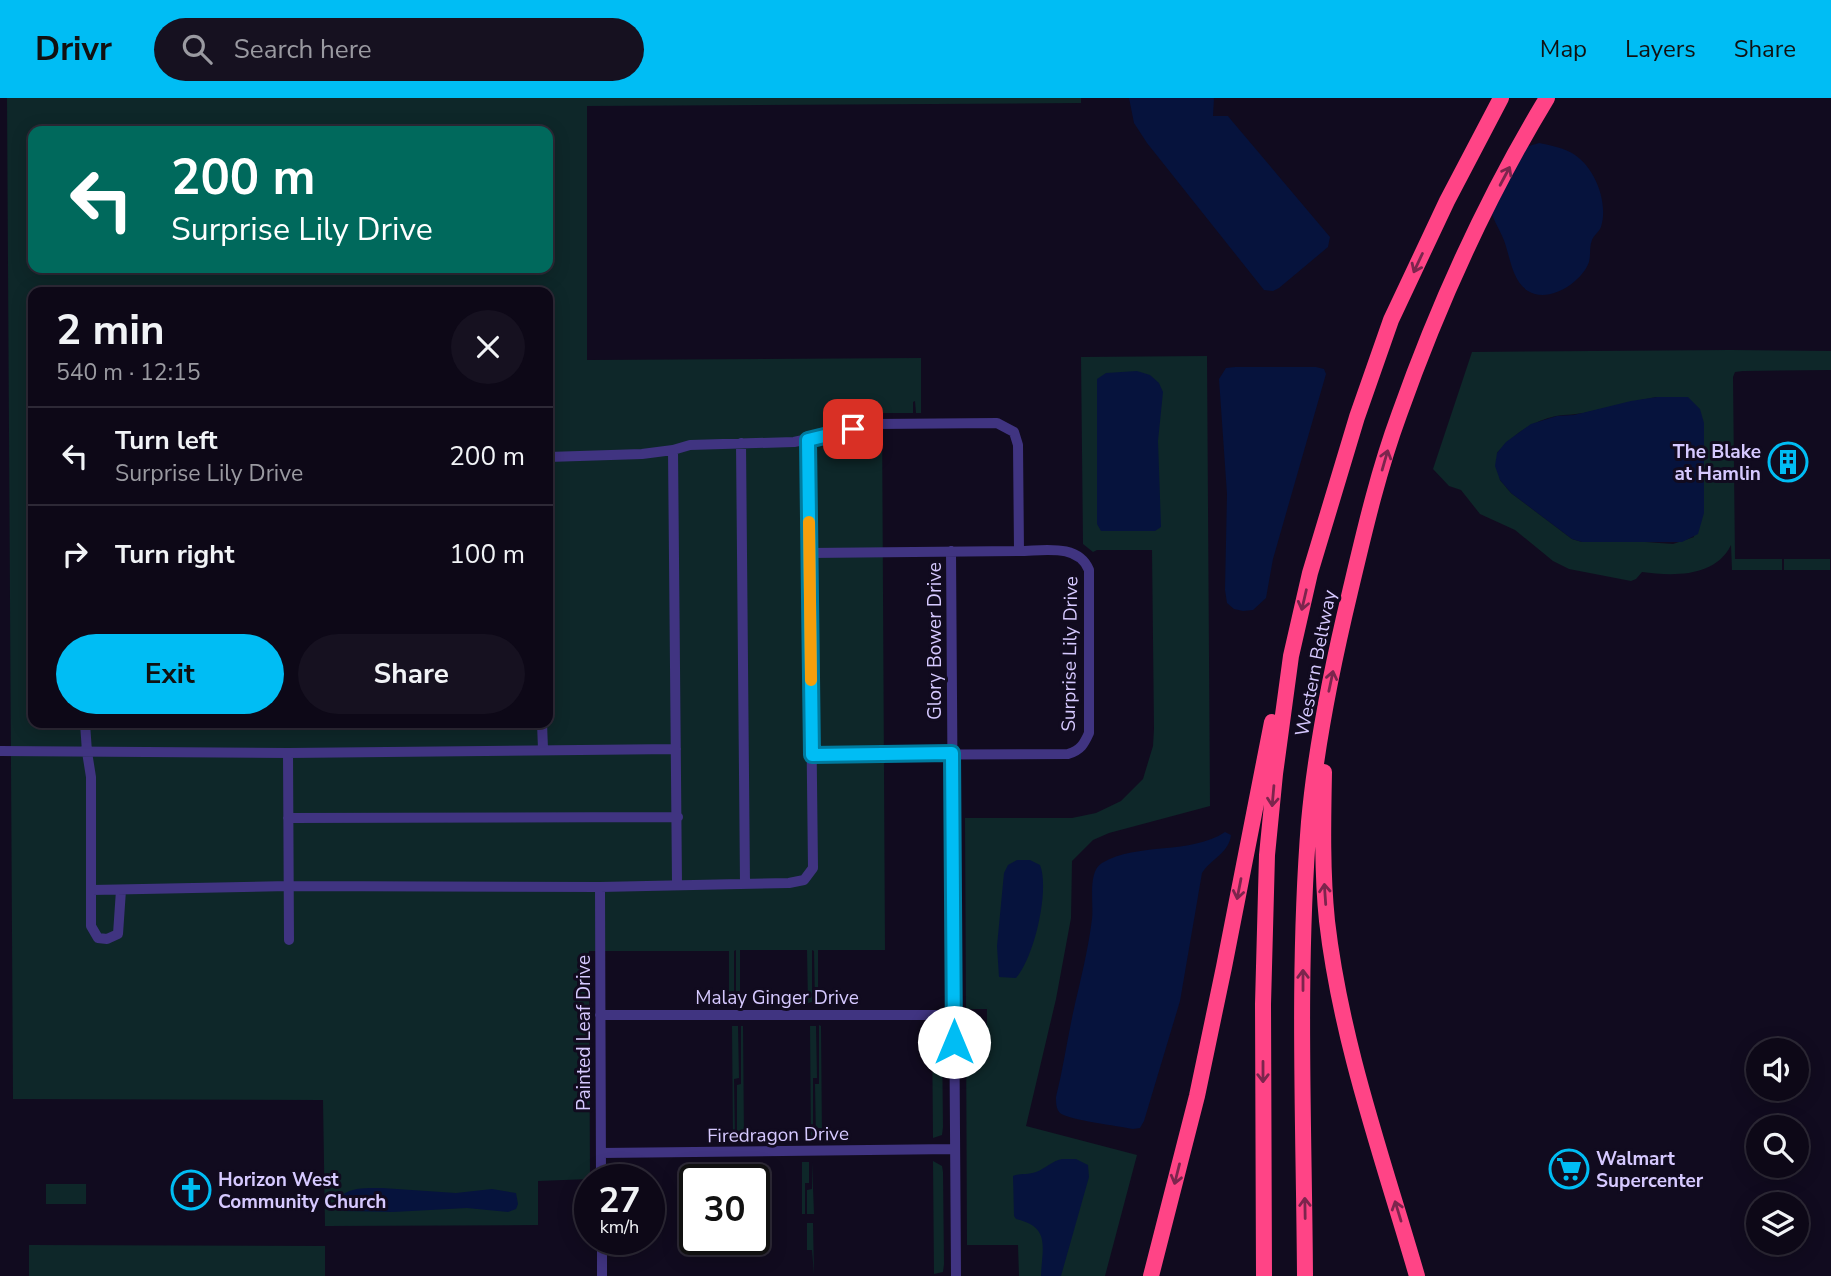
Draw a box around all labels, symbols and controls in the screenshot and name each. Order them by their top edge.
search box [154,18,644,81]
text: Drivr [35,27,112,72]
icon: search [178,30,216,68]
text: Search here [234,32,372,67]
text: Map [1540,33,1587,65]
text: Layers [1625,33,1696,65]
text: Share [1734,33,1796,65]
text: 200 m [171,144,315,211]
icon: left [56,154,147,245]
one-way arrow [1498,166,1512,187]
text: Surprise Lily Drive [171,208,433,251]
one-way arrow [1411,252,1424,273]
text: 2 min [56,302,165,359]
button: close [451,310,525,384]
text: 540 m · 12:15 [56,357,201,388]
pin [823,399,883,459]
icon: arrive [834,410,872,448]
text: Turn left [115,423,218,458]
icon: left [56,437,94,475]
text: 200 m [449,439,525,474]
place label: The Blake at Hamlin [1673,439,1761,487]
building icon: The Blake at Hamlin [1767,441,1809,483]
one-way arrow [1380,450,1393,472]
text: Surprise Lily Drive [115,458,303,489]
icon: right [56,535,94,573]
text: Turn right [115,537,234,572]
text: 100 m [449,537,525,572]
street label: Glory Bower Drive [922,562,948,720]
street label: Surprise Lily Drive [1056,576,1084,732]
street label: Western Beltway [1289,587,1343,739]
one-way arrow [1297,588,1310,611]
button: Exit [56,634,284,714]
button: Share [298,634,525,714]
one-way arrow [1324,670,1338,693]
one-way arrow [1266,784,1279,807]
one-way arrow [1232,877,1246,900]
one-way arrow [1318,883,1331,906]
street label: Painted Leaf Drive [571,955,597,1111]
one-way arrow [1296,969,1310,992]
street label: Malay Ginger Drive [695,985,859,1011]
position arrow [917,1005,991,1079]
map controls [1746,1038,1809,1255]
button: sound [1746,1038,1809,1101]
one-way arrow [1256,1060,1270,1083]
button: search [1746,1115,1809,1178]
street label: Firedragon Drive [707,1121,849,1149]
place label: Walmart Supercenter [1596,1146,1704,1194]
supermarket icon: Walmart Supercenter [1548,1148,1590,1190]
one-way arrow [1170,1162,1183,1185]
speed limit sign: 30 [679,1164,770,1255]
place label: Horizon West Community Church [218,1167,386,1215]
church icon: Horizon West Community Church [170,1169,212,1211]
text: 27 [598,1177,641,1224]
button: layers [1746,1192,1809,1255]
one-way arrow [1298,1197,1312,1220]
one-way arrow [1390,1200,1403,1222]
text: km/h [600,1215,639,1239]

